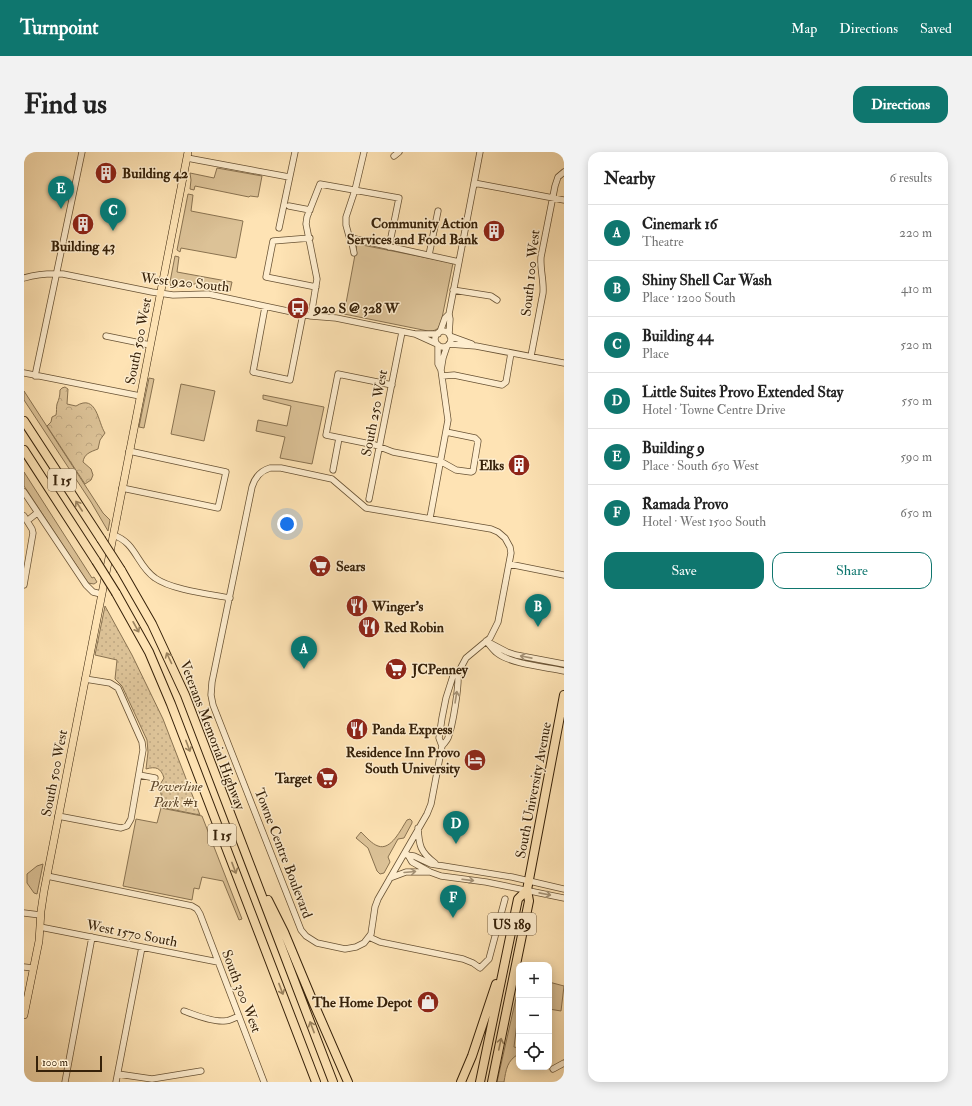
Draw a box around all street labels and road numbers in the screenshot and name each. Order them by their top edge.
street label: South 100 West [517,228,544,317]
street label: West 920 South [139,269,231,296]
street label: South 500 West [122,296,155,386]
street label: South 250 West [358,368,391,458]
road number: I 15 [48,469,76,491]
street label: Veterans Memorial Highway [175,658,249,813]
street label: South University Avenue [512,720,556,860]
street label: South 500 West [38,728,71,818]
street label: Towne Centre Boulevard [251,786,316,921]
road number: I 15 [208,824,236,846]
road number: US 189 [488,913,536,935]
street label: West 1570 South [84,916,179,951]
street label: South 300 West [218,947,265,1035]

